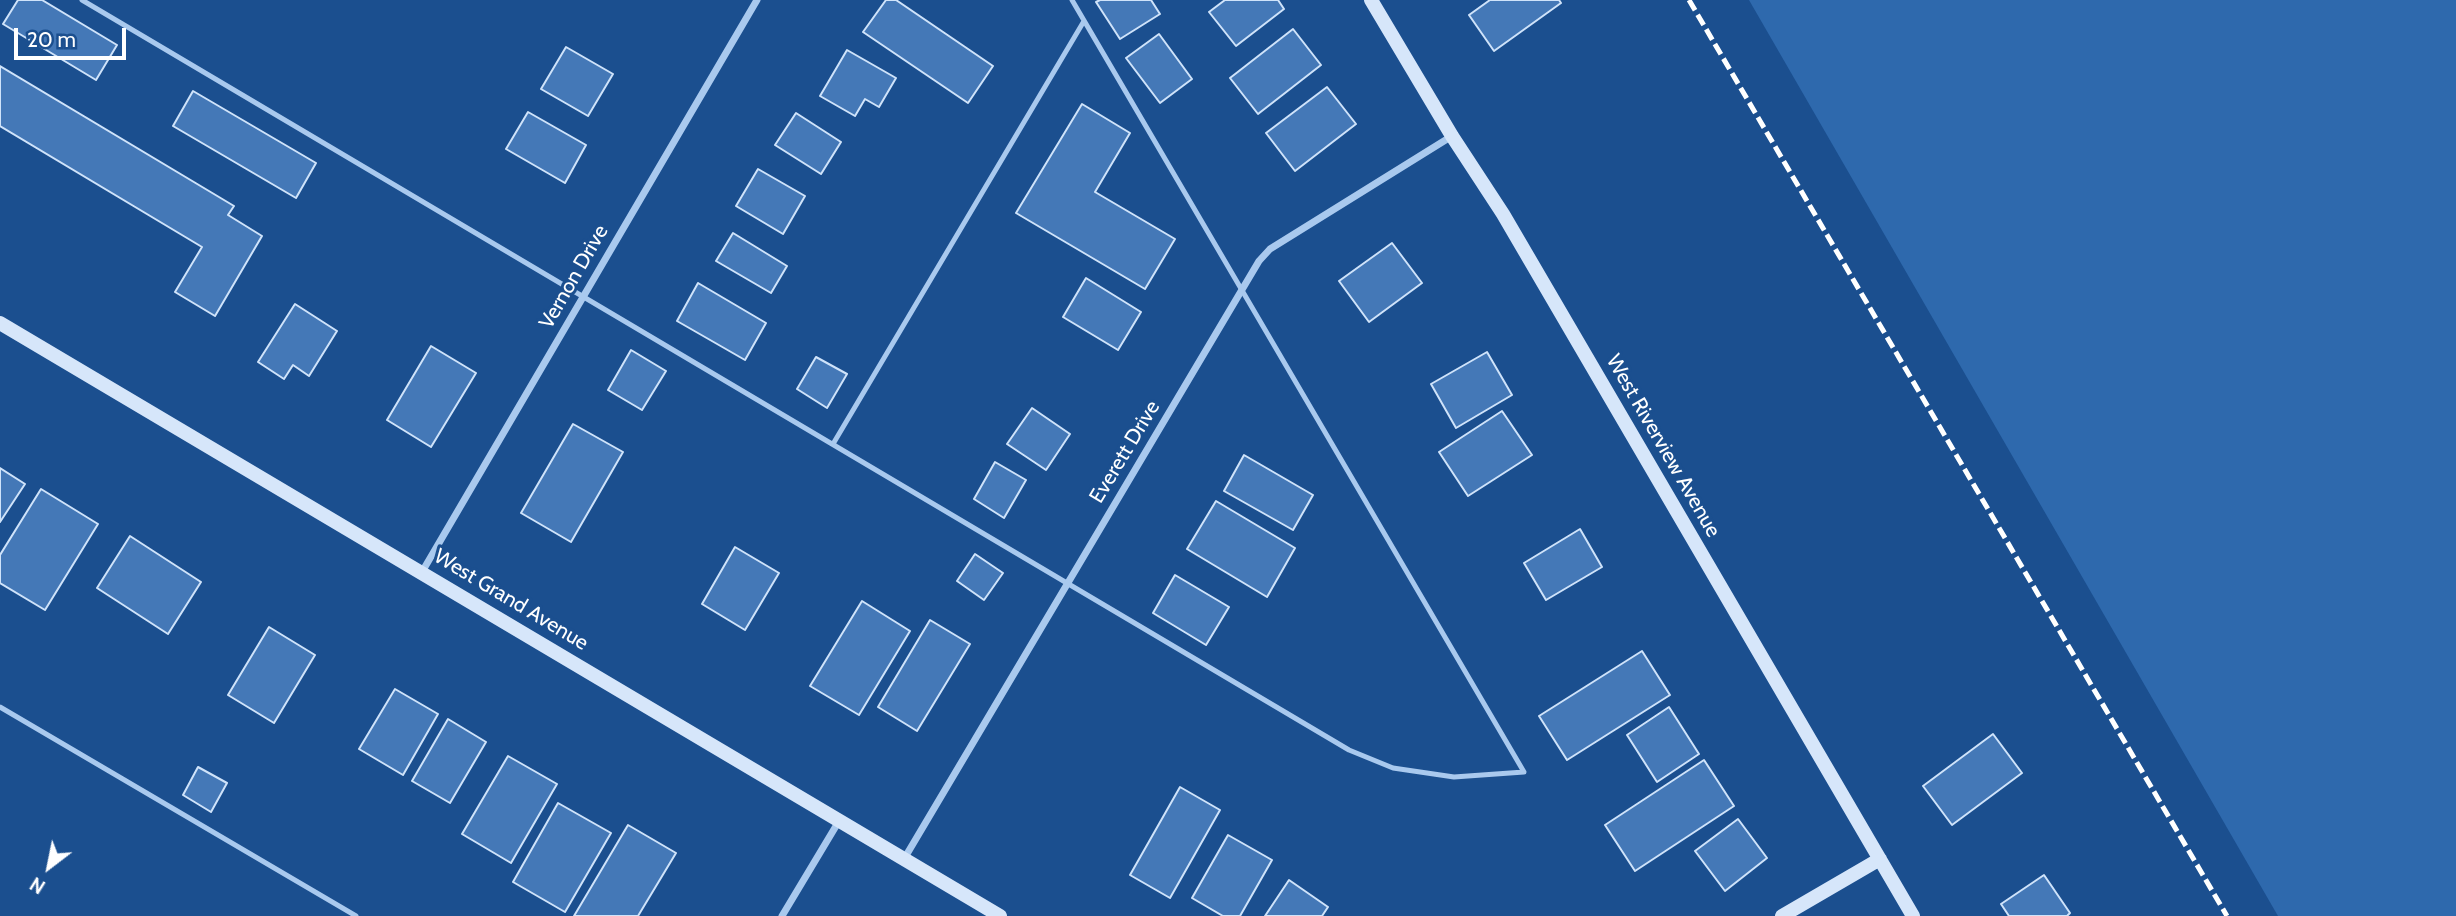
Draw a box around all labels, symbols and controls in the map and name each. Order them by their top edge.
scale bar [18,14,130,58]
text: 20 m [27,27,76,52]
street label: Vernon Drive [534,221,614,333]
street label: West Riverview Avenue [1600,350,1726,542]
street label: Everett Drive [1085,396,1165,508]
street label: West Grand Avenue [429,544,593,656]
north arrow [14,832,84,902]
text: N [26,872,49,899]

